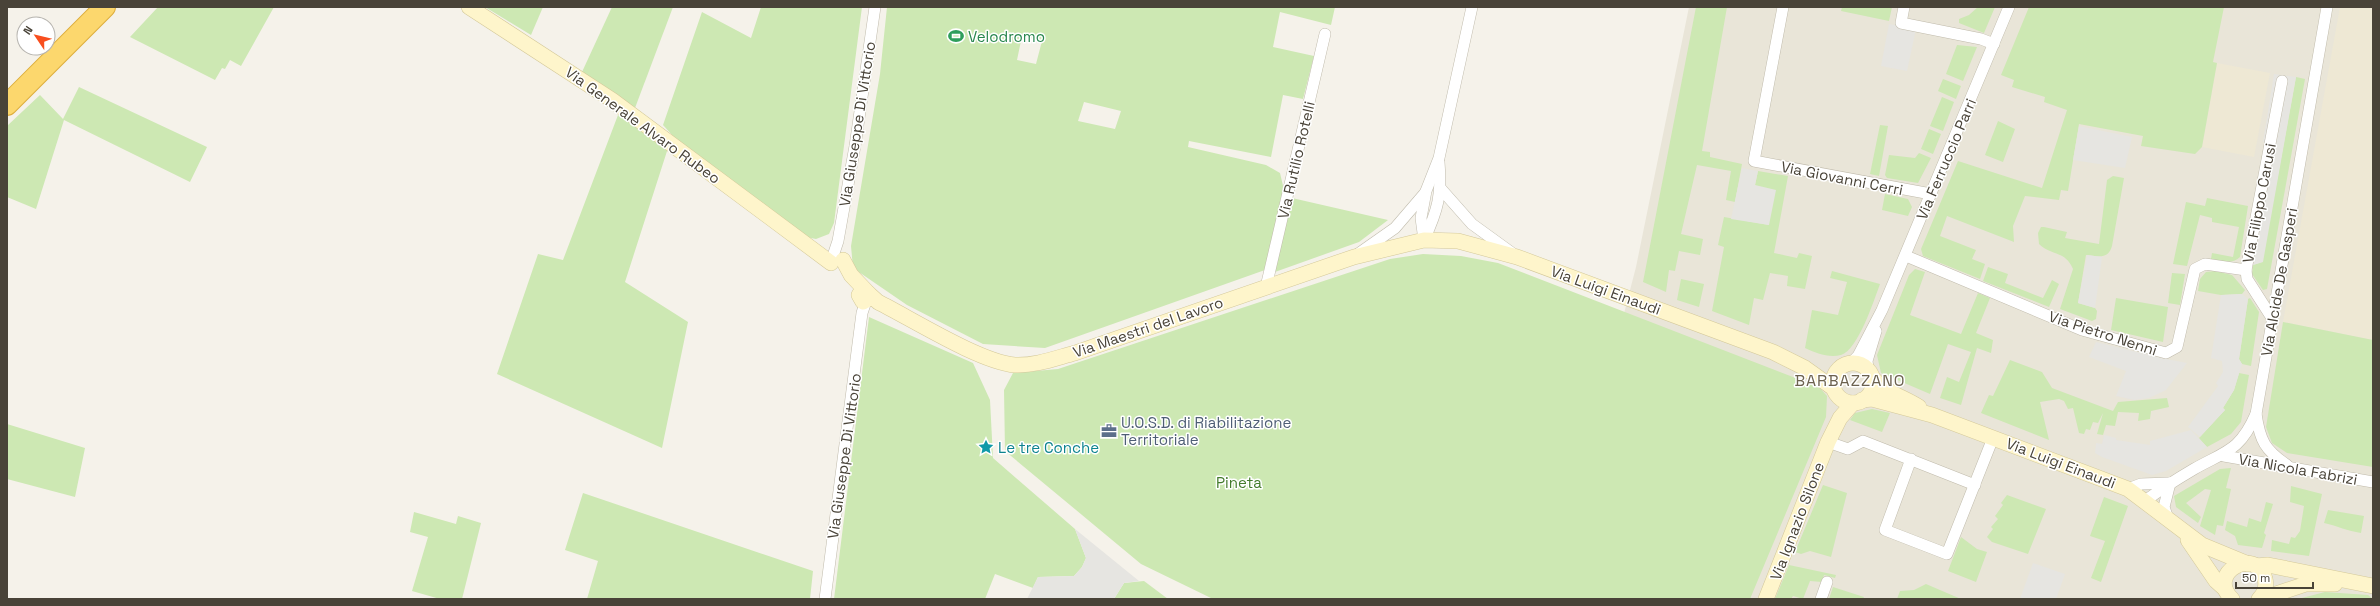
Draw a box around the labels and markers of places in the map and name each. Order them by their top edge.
sports icon: Velodromo [947,27,965,45]
place label: Velodromo [968,27,1045,46]
place label: U.O.S.D. di Riabilitazione Territoriale [1121,413,1291,449]
office icon: U.O.S.D. di Riabilitazione Territoriale [1100,422,1118,440]
place icon: Le tre Conche [977,438,995,456]
place label: Le tre Conche [998,438,1099,457]

